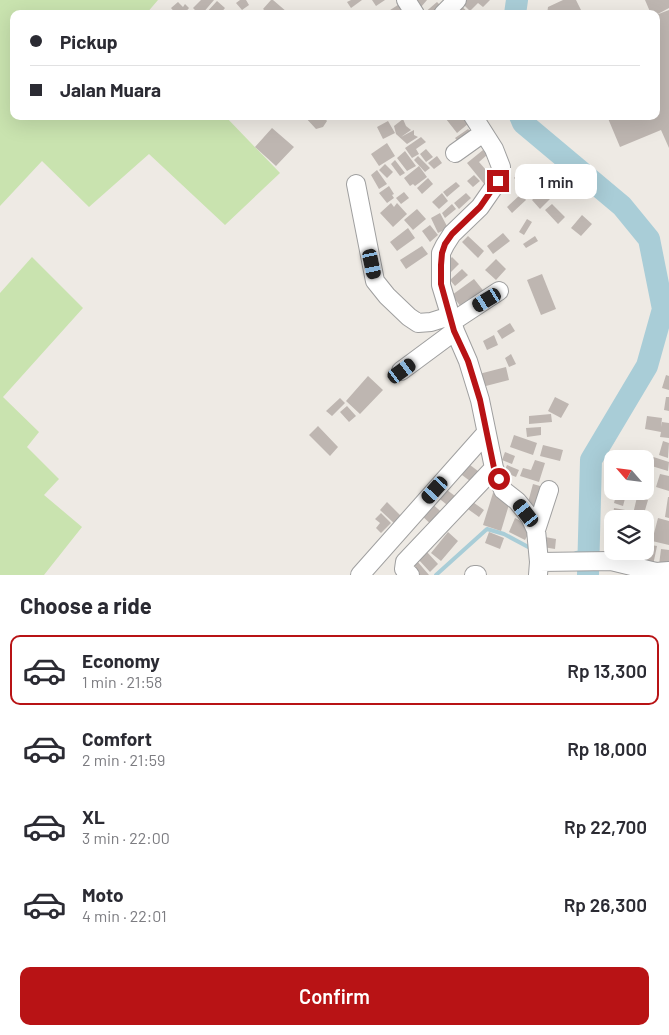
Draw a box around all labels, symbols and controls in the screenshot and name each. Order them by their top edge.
text: Pickup [60,30,118,53]
text: Jalan Muara [60,78,161,101]
callout: 1 min [516,164,598,198]
route end [487,170,509,192]
text: 1 min [539,172,573,191]
car [361,248,382,280]
car [470,286,503,314]
car [385,356,418,386]
north arrow [604,450,654,500]
map controls [604,450,654,560]
route start [488,468,510,490]
car [419,474,450,506]
car [510,497,541,529]
button: layers [604,510,654,560]
text: Choose a ride [20,592,152,618]
icon: car [22,648,67,693]
text: Economy [82,649,160,672]
text: Rp 13,300 [567,659,647,682]
text: 1 min · 21:58 [82,672,162,691]
icon: car [22,726,67,771]
text: Comfort [82,727,152,750]
text: Rp 18,000 [567,737,647,760]
text: 2 min · 21:59 [82,750,165,769]
icon: car [22,804,67,849]
text: XL [82,805,105,828]
text: Rp 22,700 [564,815,647,838]
text: 3 min · 22:00 [82,828,170,847]
icon: car [22,882,67,927]
text: Moto [82,883,124,906]
text: Rp 26,300 [564,893,647,916]
text: 4 min · 22:01 [82,906,166,925]
button: Confirm [20,967,649,1025]

